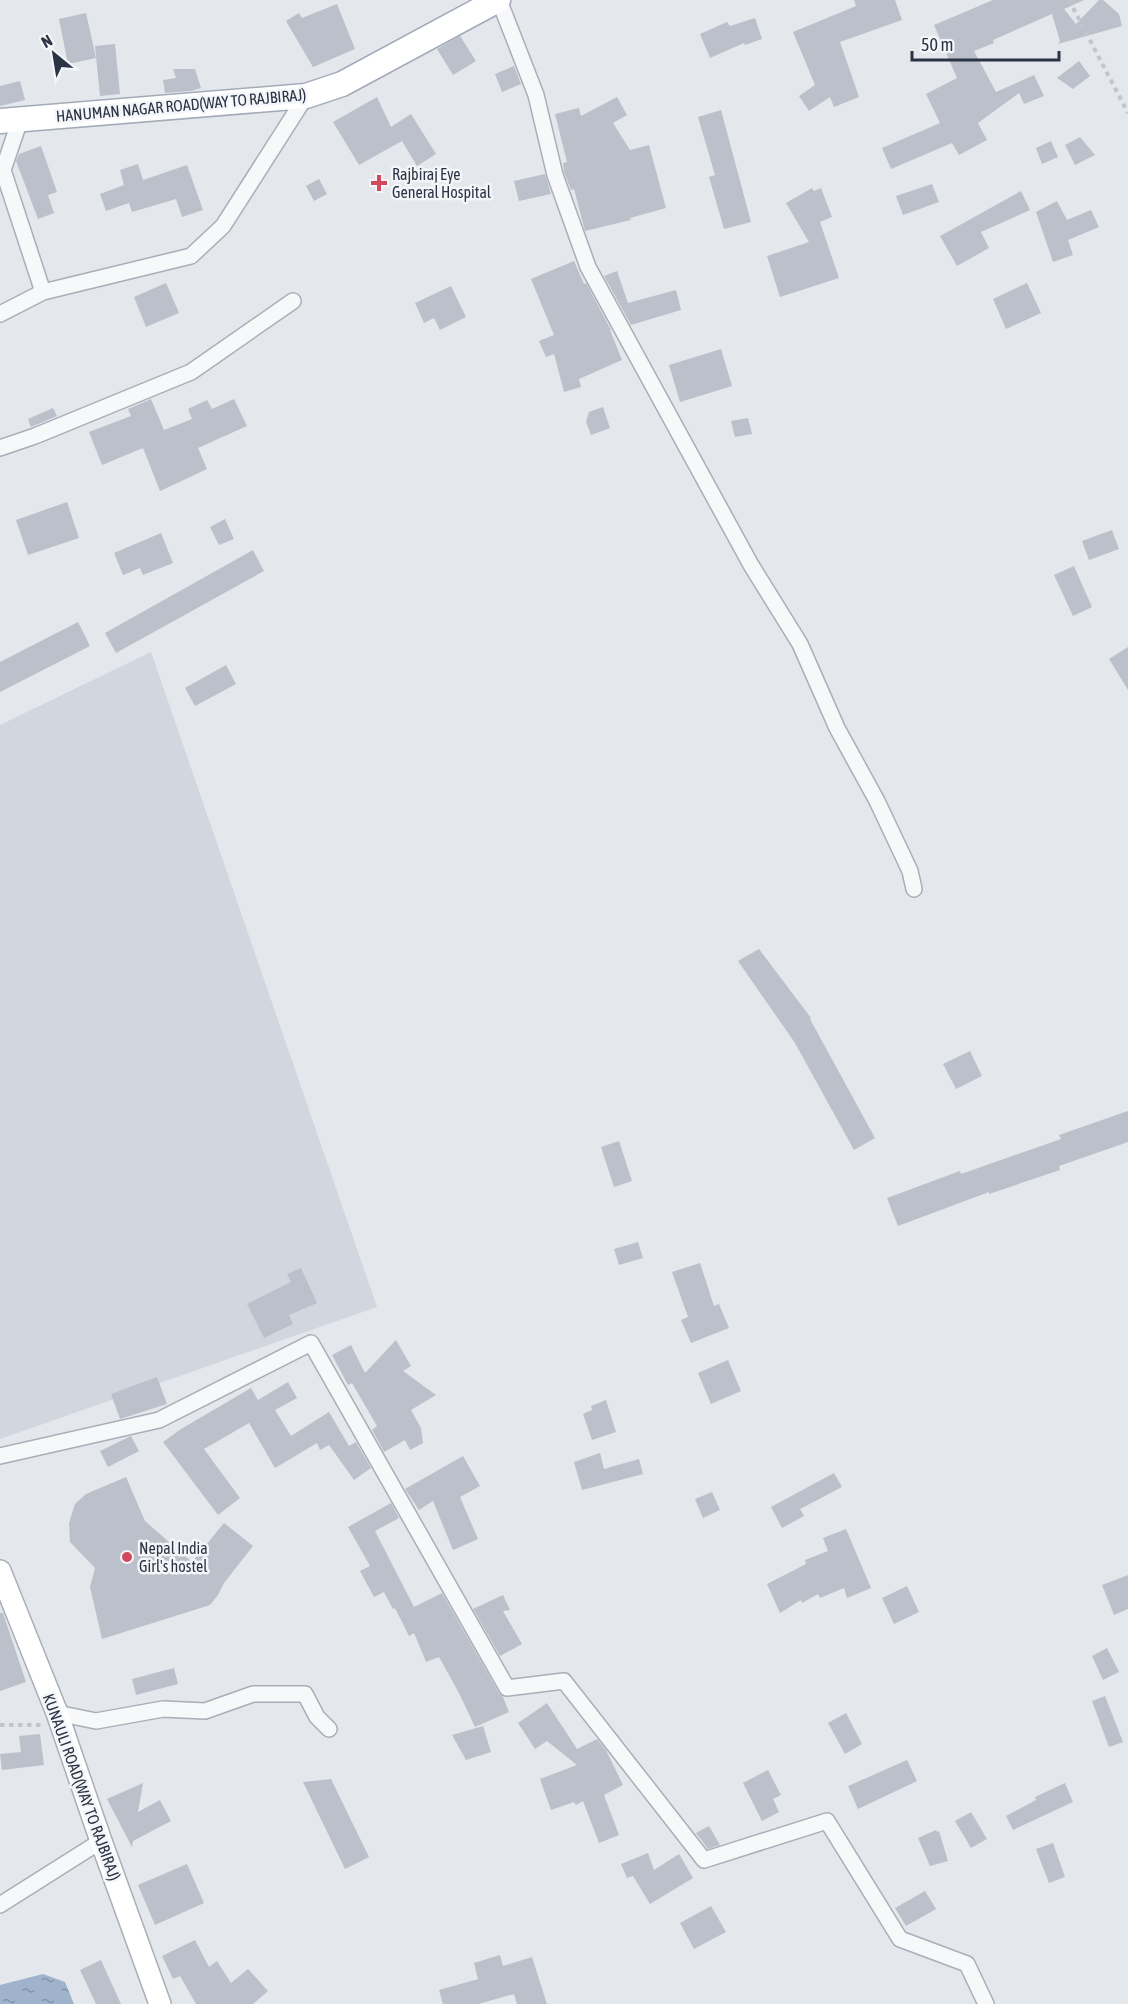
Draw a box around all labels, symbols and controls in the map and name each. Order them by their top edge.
north arrow [24,24,84,84]
scale bar [912,24,1059,62]
text: N [38,31,55,51]
text: 50 m [921,34,953,55]
street label: HANUMAN NAGAR ROAD(WAY TO RAJBIRAJ) [55,85,307,126]
place label: Rajbiraj Eye General Hospital [392,165,492,202]
marker: Rajbiraj Eye General Hospital [370,174,388,192]
place label: Nepal India Girl's hostel [139,1539,208,1575]
marker: Nepal India Girl's hostel [120,1550,134,1564]
street label: KUNAULI ROAD(WAY TO RAJBIRAJ) [39,1691,124,1883]

